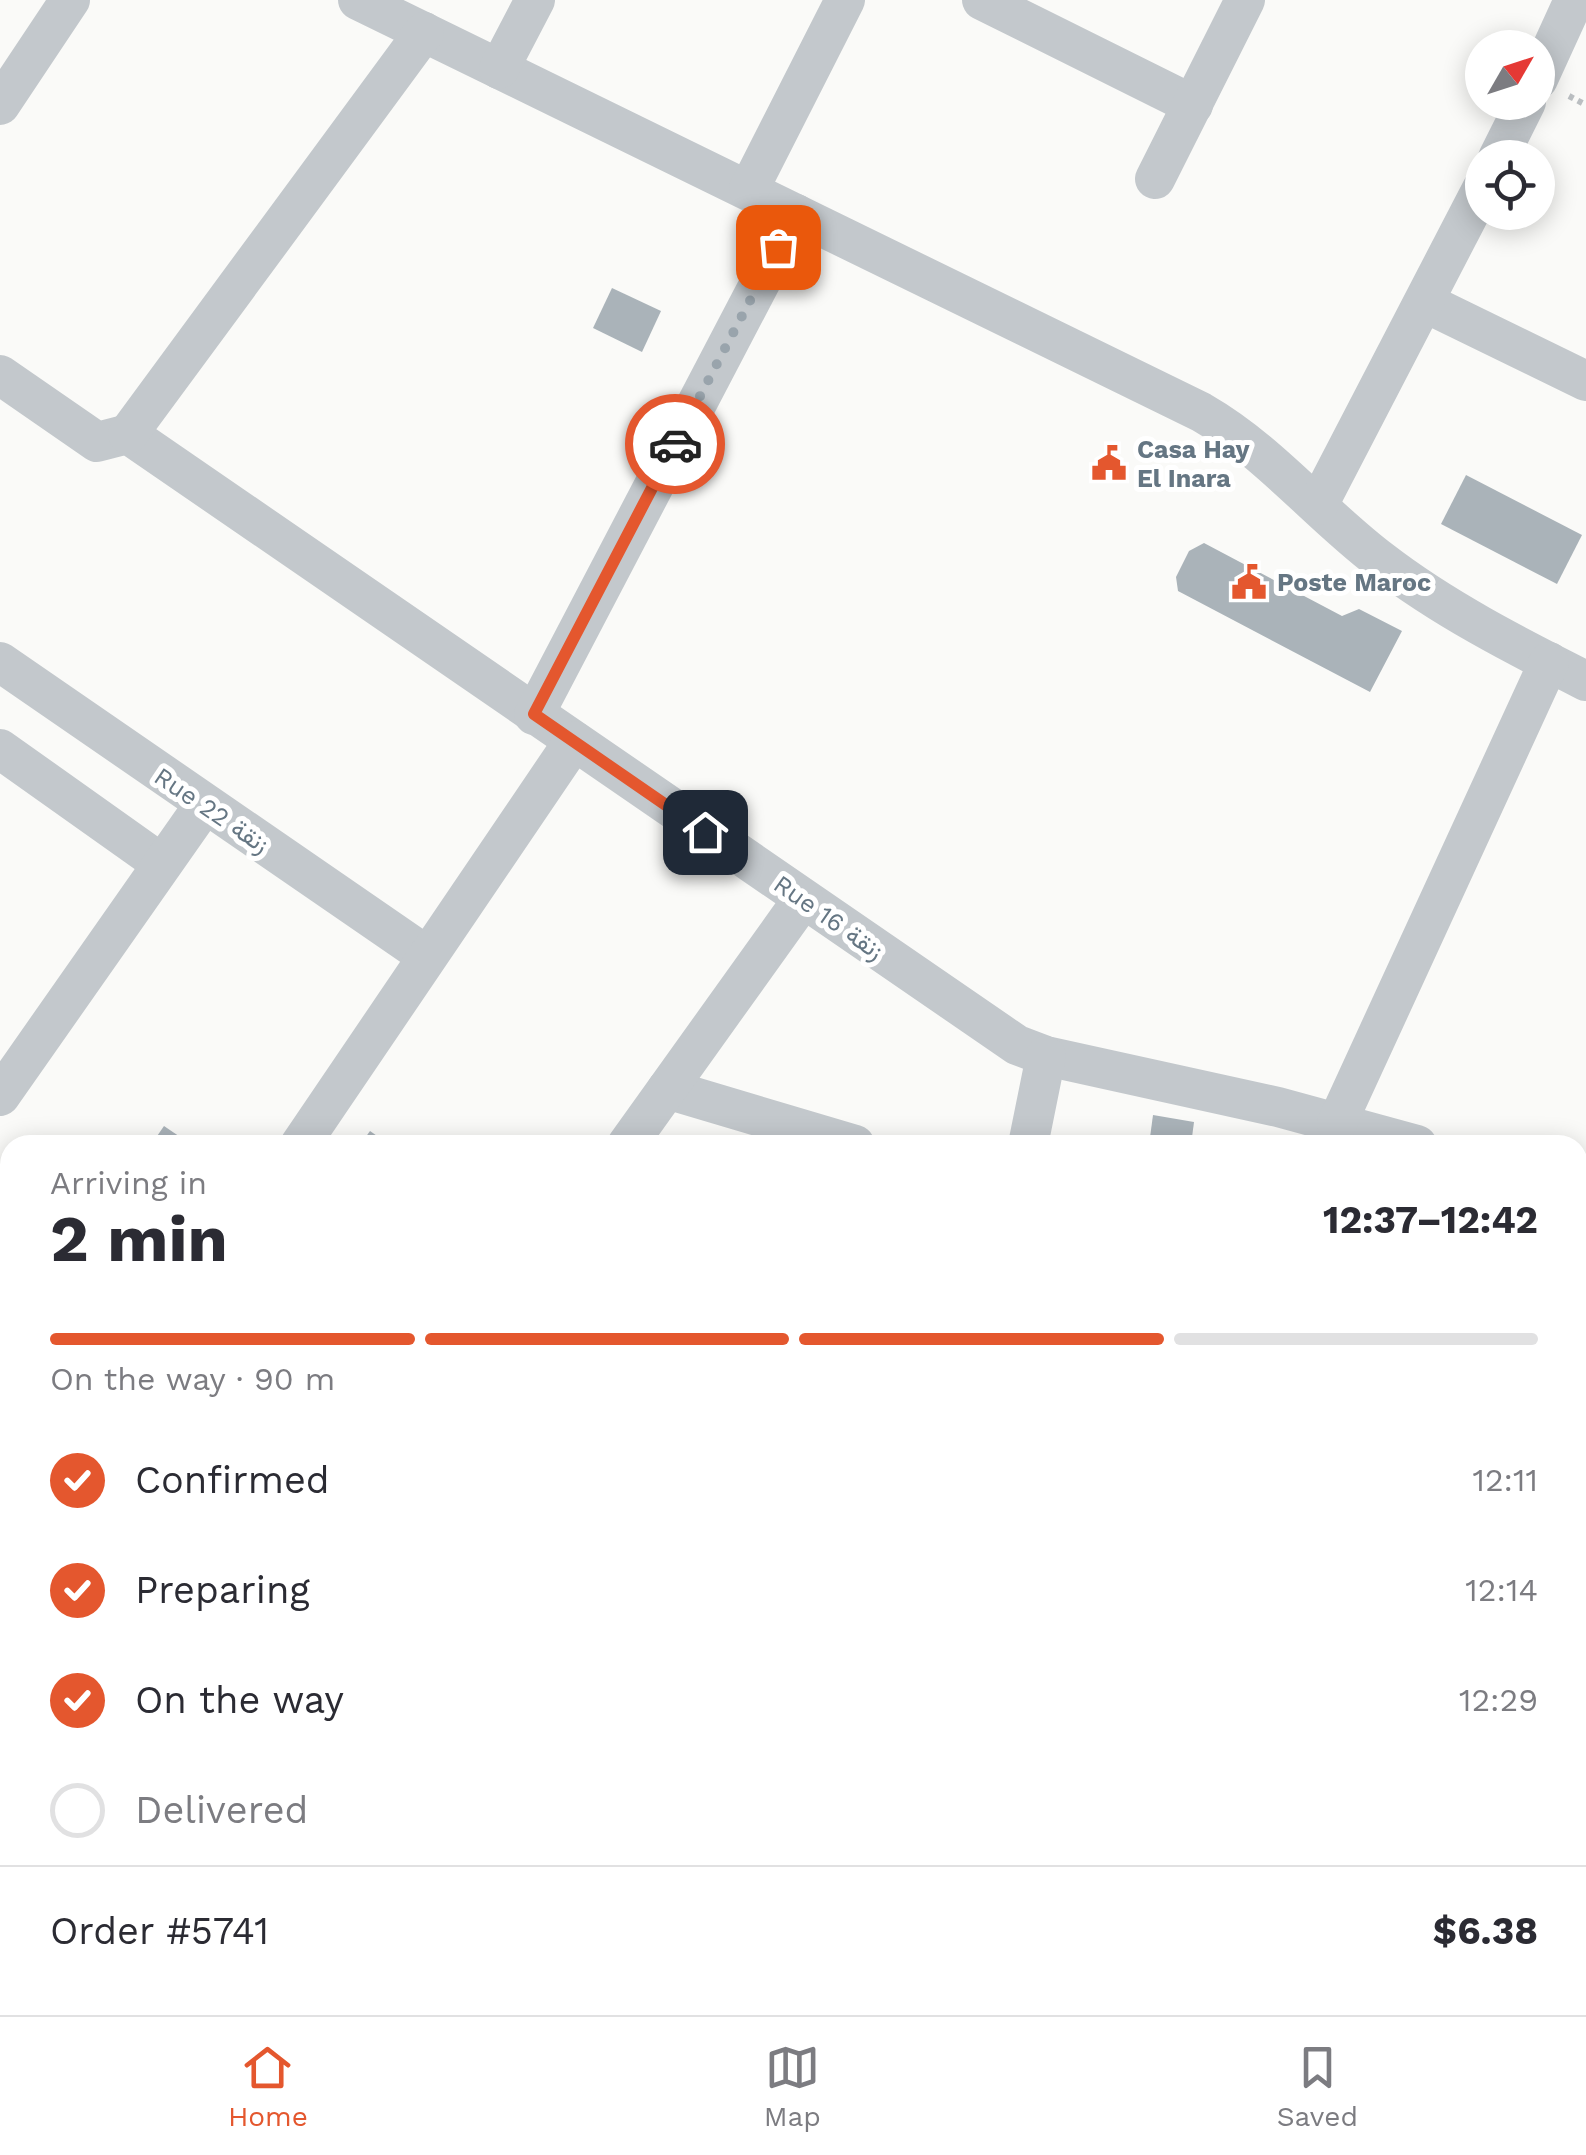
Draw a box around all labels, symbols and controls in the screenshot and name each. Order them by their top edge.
north arrow [1465,30,1555,120]
map controls [1465,30,1555,230]
button: locate [1465,140,1555,230]
pin [736,205,821,290]
icon: bag [751,220,806,275]
courier [625,394,725,494]
icon: car [648,417,703,472]
place label: Casa Hay El Inara [1137,435,1250,493]
public building icon: Casa Hay El Inara [1090,444,1128,482]
public building icon: Poste Maroc [1230,563,1268,601]
place label: Poste Maroc [1277,568,1431,597]
street label: Rue 22 زنقة [148,762,274,860]
pin [663,790,748,875]
icon: home [678,805,733,860]
street label: Rue 16 زنقة [768,869,889,967]
text: Arriving in [50,1164,207,1202]
text: 12:37–12:42 [1323,1198,1538,1242]
text: 2 min [50,1201,228,1277]
text: On the way · 90 m [50,1360,335,1398]
icon: check [50,1453,105,1508]
text: Confirmed [135,1458,330,1502]
text: 12:11 [1472,1461,1538,1499]
icon: check [50,1563,105,1618]
text: Preparing [135,1568,310,1612]
text: 12:14 [1465,1571,1538,1609]
icon: check [50,1673,105,1728]
text: On the way [135,1678,344,1722]
text: 12:29 [1459,1681,1538,1719]
text: Delivered [135,1788,308,1832]
text: Order #5741 [50,1909,269,1953]
text: $6.38 [1433,1909,1538,1953]
tab: Home [228,2040,308,2133]
tab: Map [764,2040,821,2133]
tab: Saved [1277,2040,1358,2133]

